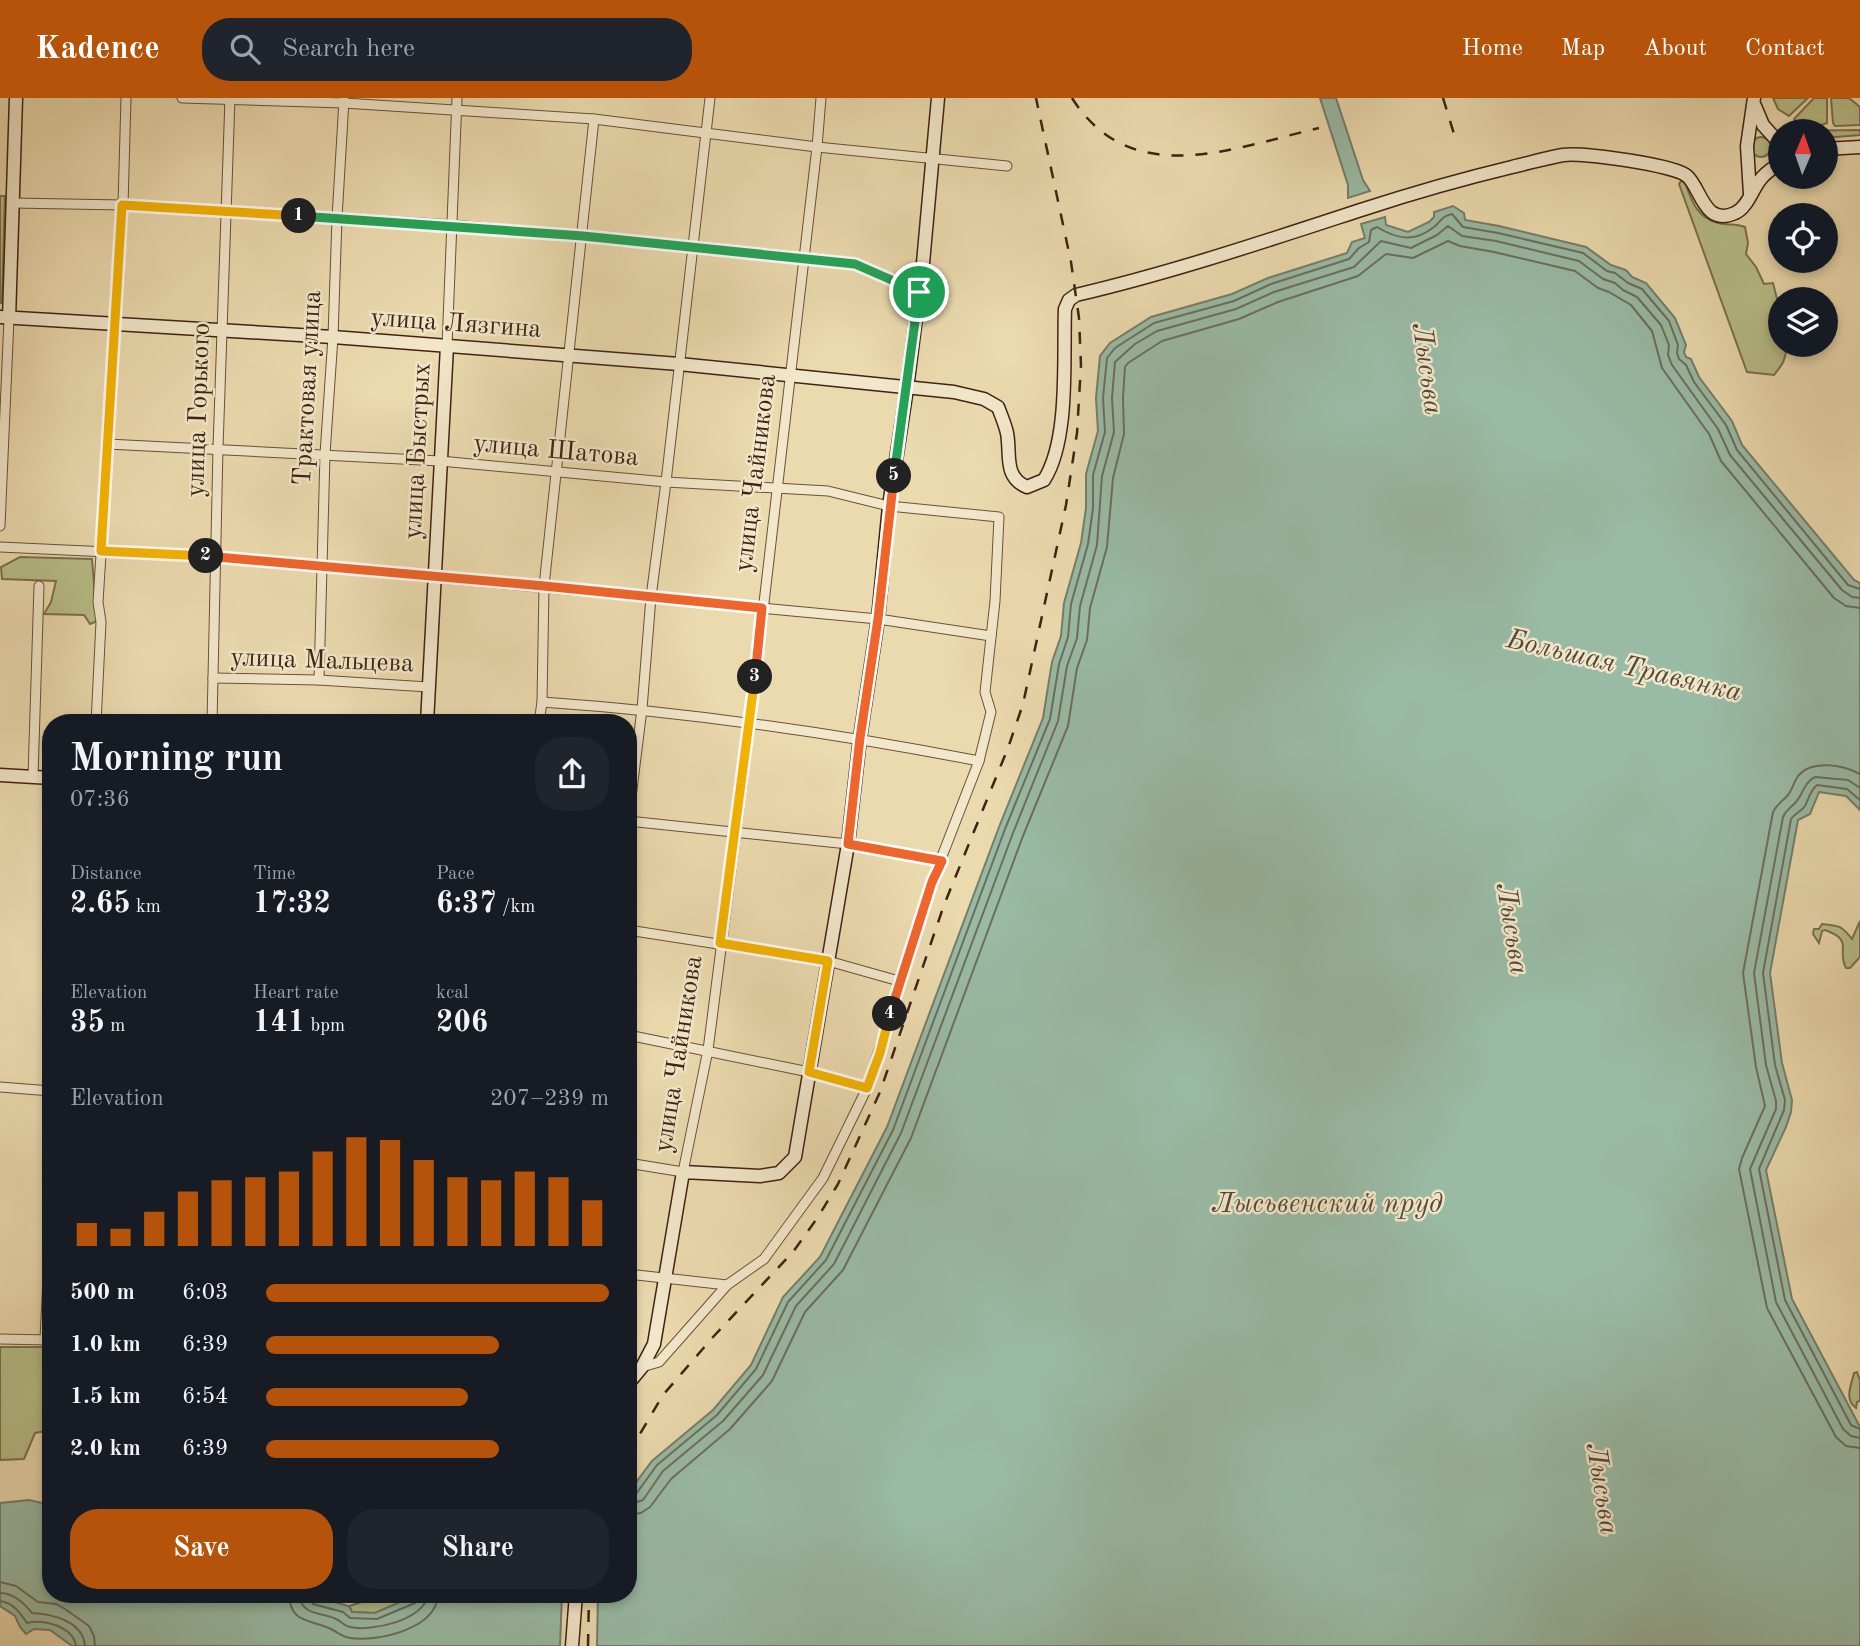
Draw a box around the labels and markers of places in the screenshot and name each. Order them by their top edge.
pin: 1 [282,198,316,234]
pin [889,262,949,322]
pin: 5 [876,458,912,494]
pin: 2 [188,538,224,574]
pin: 3 [738,660,772,694]
pin: 4 [872,996,908,1032]

